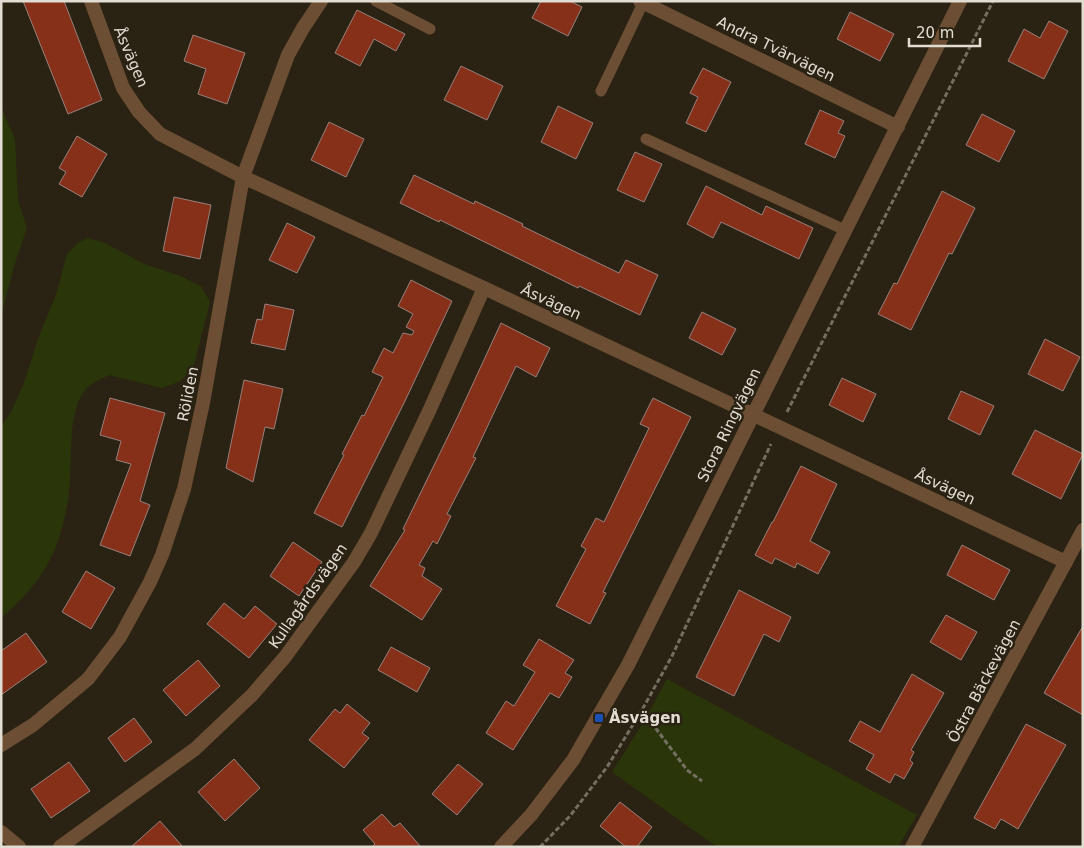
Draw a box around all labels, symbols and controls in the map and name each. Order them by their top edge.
street label: Andra Tvärvägen [714,13,838,85]
scale bar [909,15,980,47]
street label: Åsvägen [110,23,153,90]
text: 20 m [916,24,954,42]
street label: Åsvägen [518,279,584,324]
street label: Röliden [174,365,202,423]
street label: Stora Ringvägen [694,365,764,485]
street label: Åsvägen [912,464,978,509]
street label: Kullagårdsvägen [265,540,351,652]
street label: Östra Bäckevägen [943,616,1024,746]
place label: Åsvägen [609,708,681,727]
marker: Åsvägen [593,712,605,724]

